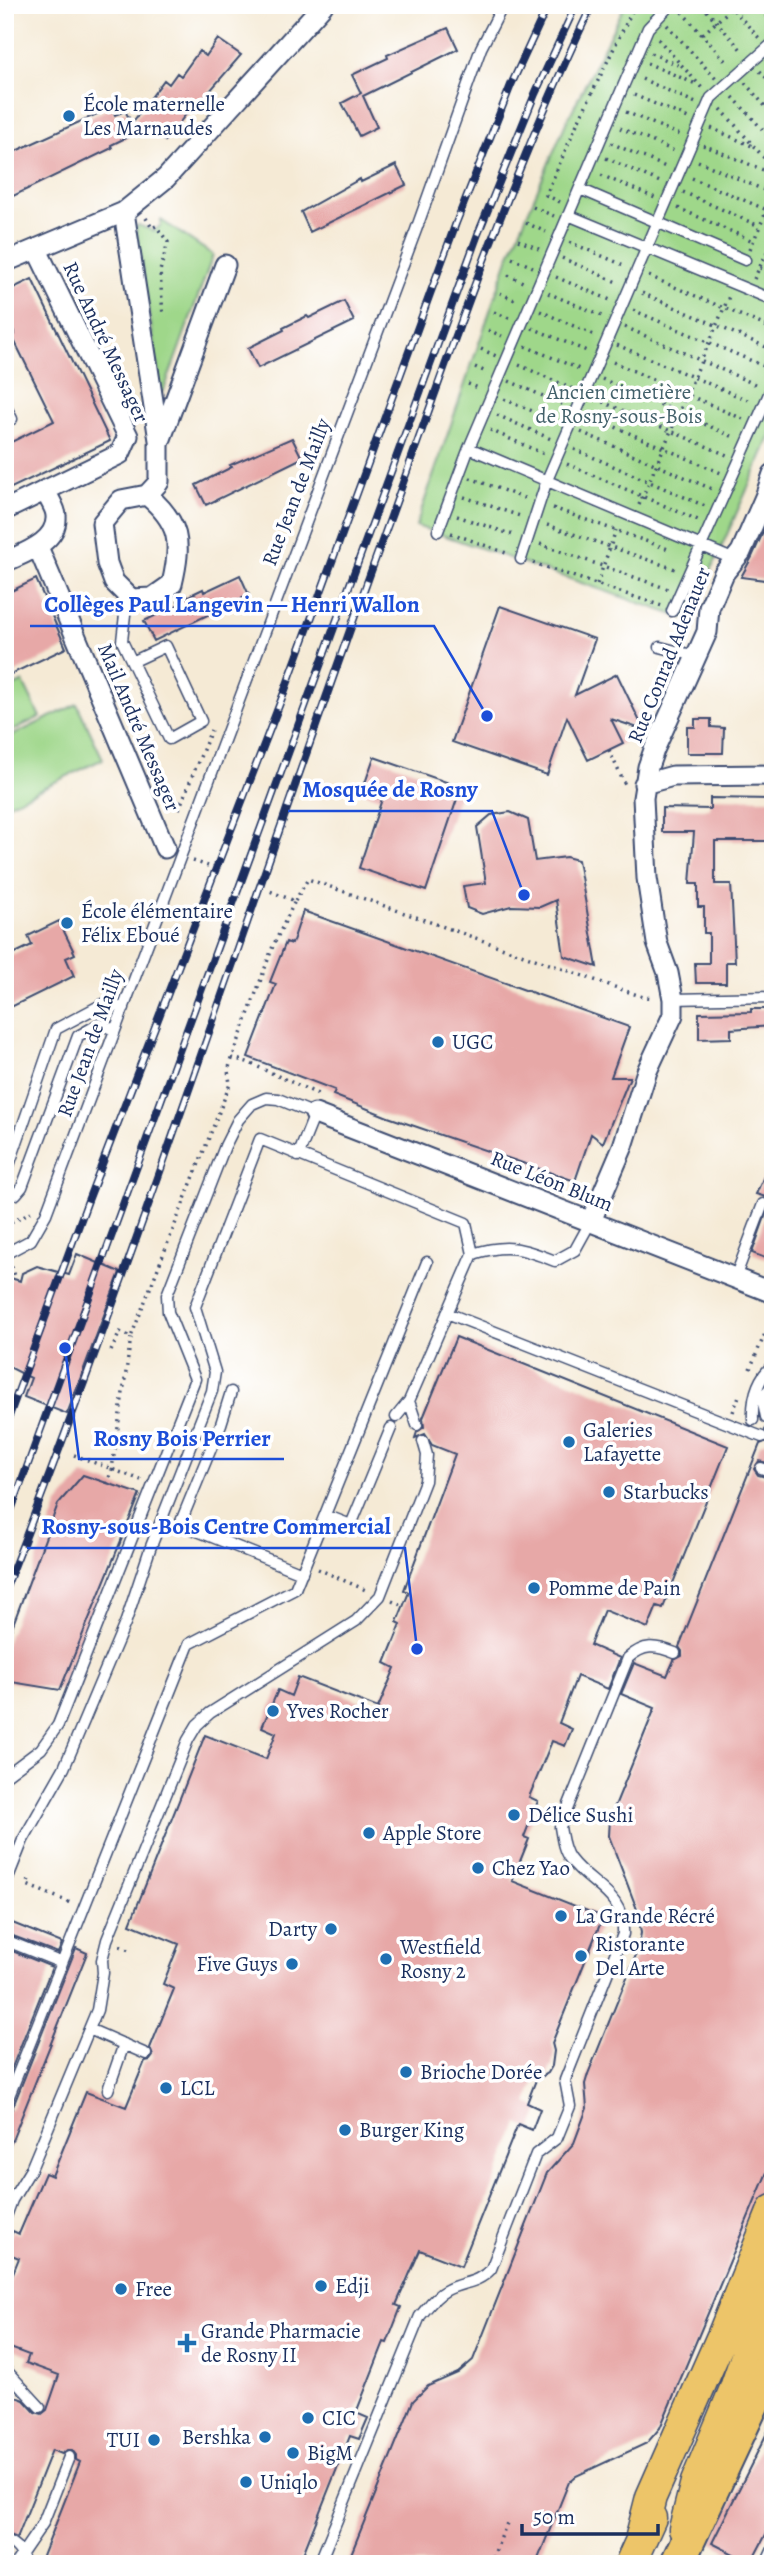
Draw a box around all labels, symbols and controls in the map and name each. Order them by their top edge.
place label: École maternelle Les Marnaudes [83,90,225,142]
marker: École maternelle Les Marnaudes [61,108,77,124]
street label: Rue André Messager [56,257,156,427]
park label: Ancien cimetière de Rosny-sous-Bois [536,378,702,430]
street label: Rue Jean de Mailly [255,414,337,570]
street label: Rue Conrad Adenauer [621,563,717,747]
callout: Collèges Paul Langevin — Henri Wallon [30,582,434,626]
text: Collèges Paul Langevin — Henri Wallon [44,589,420,620]
street label: Mail André Messager [91,639,187,815]
callout: Mosquée de Rosny [288,767,492,811]
text: Mosquée de Rosny [302,774,479,805]
place label: École élémentaire Félix Eboué [81,897,233,949]
marker: École élémentaire Félix Eboué [59,915,75,931]
street label: Rue Jean de Mailly [50,964,130,1121]
place label: UGC [452,1028,493,1056]
marker: UGC [430,1034,446,1050]
street label: Rue Léon Blum [487,1144,617,1218]
callout: Rosny Bois Perrier [79,1415,284,1459]
place label: Galeries Lafayette [583,1416,661,1468]
text: Rosny Bois Perrier [93,1423,271,1454]
marker: Galeries Lafayette [561,1434,577,1450]
place label: Starbucks [623,1478,709,1506]
marker: Starbucks [601,1484,617,1500]
callout: Rosny-sous-Bois Centre Commercial [27,1504,405,1548]
text: Rosny-sous-Bois Centre Commercial [41,1511,391,1542]
place label: Pomme de Pain [548,1574,681,1602]
marker: Pomme de Pain [526,1580,542,1596]
place label: Yves Rocher [286,1697,389,1725]
marker: Yves Rocher [265,1703,281,1719]
place label: Délice Sushi [528,1801,634,1829]
marker: Délice Sushi [506,1807,522,1823]
place label: Apple Store [382,1819,481,1847]
marker: Apple Store [361,1825,377,1841]
place label: Chez Yao [492,1854,570,1882]
marker: Chez Yao [470,1860,486,1876]
place label: La Grande Récré [575,1902,715,1930]
marker: La Grande Récré [553,1908,569,1924]
place label: Darty [268,1915,318,1943]
marker: Darty [323,1921,339,1937]
place label: Ristorante Del Arte [595,1930,685,1982]
place label: Westfield Rosny 2 [399,1933,482,1985]
marker: Ristorante Del Arte [573,1948,589,1964]
place label: Five Guys [196,1950,278,1978]
marker: Westfield Rosny 2 [378,1951,394,1967]
marker: Five Guys [284,1956,300,1972]
place label: Brioche Dorée [420,2058,542,2086]
marker: Brioche Dorée [398,2064,414,2080]
place label: LCL [180,2074,215,2102]
marker: LCL [158,2080,174,2096]
place label: Burger King [359,2116,465,2144]
marker: Burger King [337,2122,353,2138]
place label: Edji [335,2272,369,2300]
place label: Free [135,2275,172,2303]
marker: Edji [313,2278,329,2294]
marker: Free [113,2281,129,2297]
place label: Grande Pharmacie de Rosny II [201,2317,361,2369]
marker: Grande Pharmacie de Rosny II [179,2335,195,2351]
place label: CIC [322,2404,356,2432]
marker: CIC [300,2410,316,2426]
place label: Bershka [182,2423,251,2451]
place label: TUI [107,2426,140,2454]
marker: Bershka [257,2429,273,2445]
marker: TUI [146,2432,162,2448]
place label: BigM [307,2439,353,2467]
marker: BigM [285,2445,301,2461]
place label: Uniqlo [260,2468,318,2496]
marker: Uniqlo [238,2474,254,2490]
scale bar [522,2492,659,2536]
text: 50 m [533,2503,575,2531]

